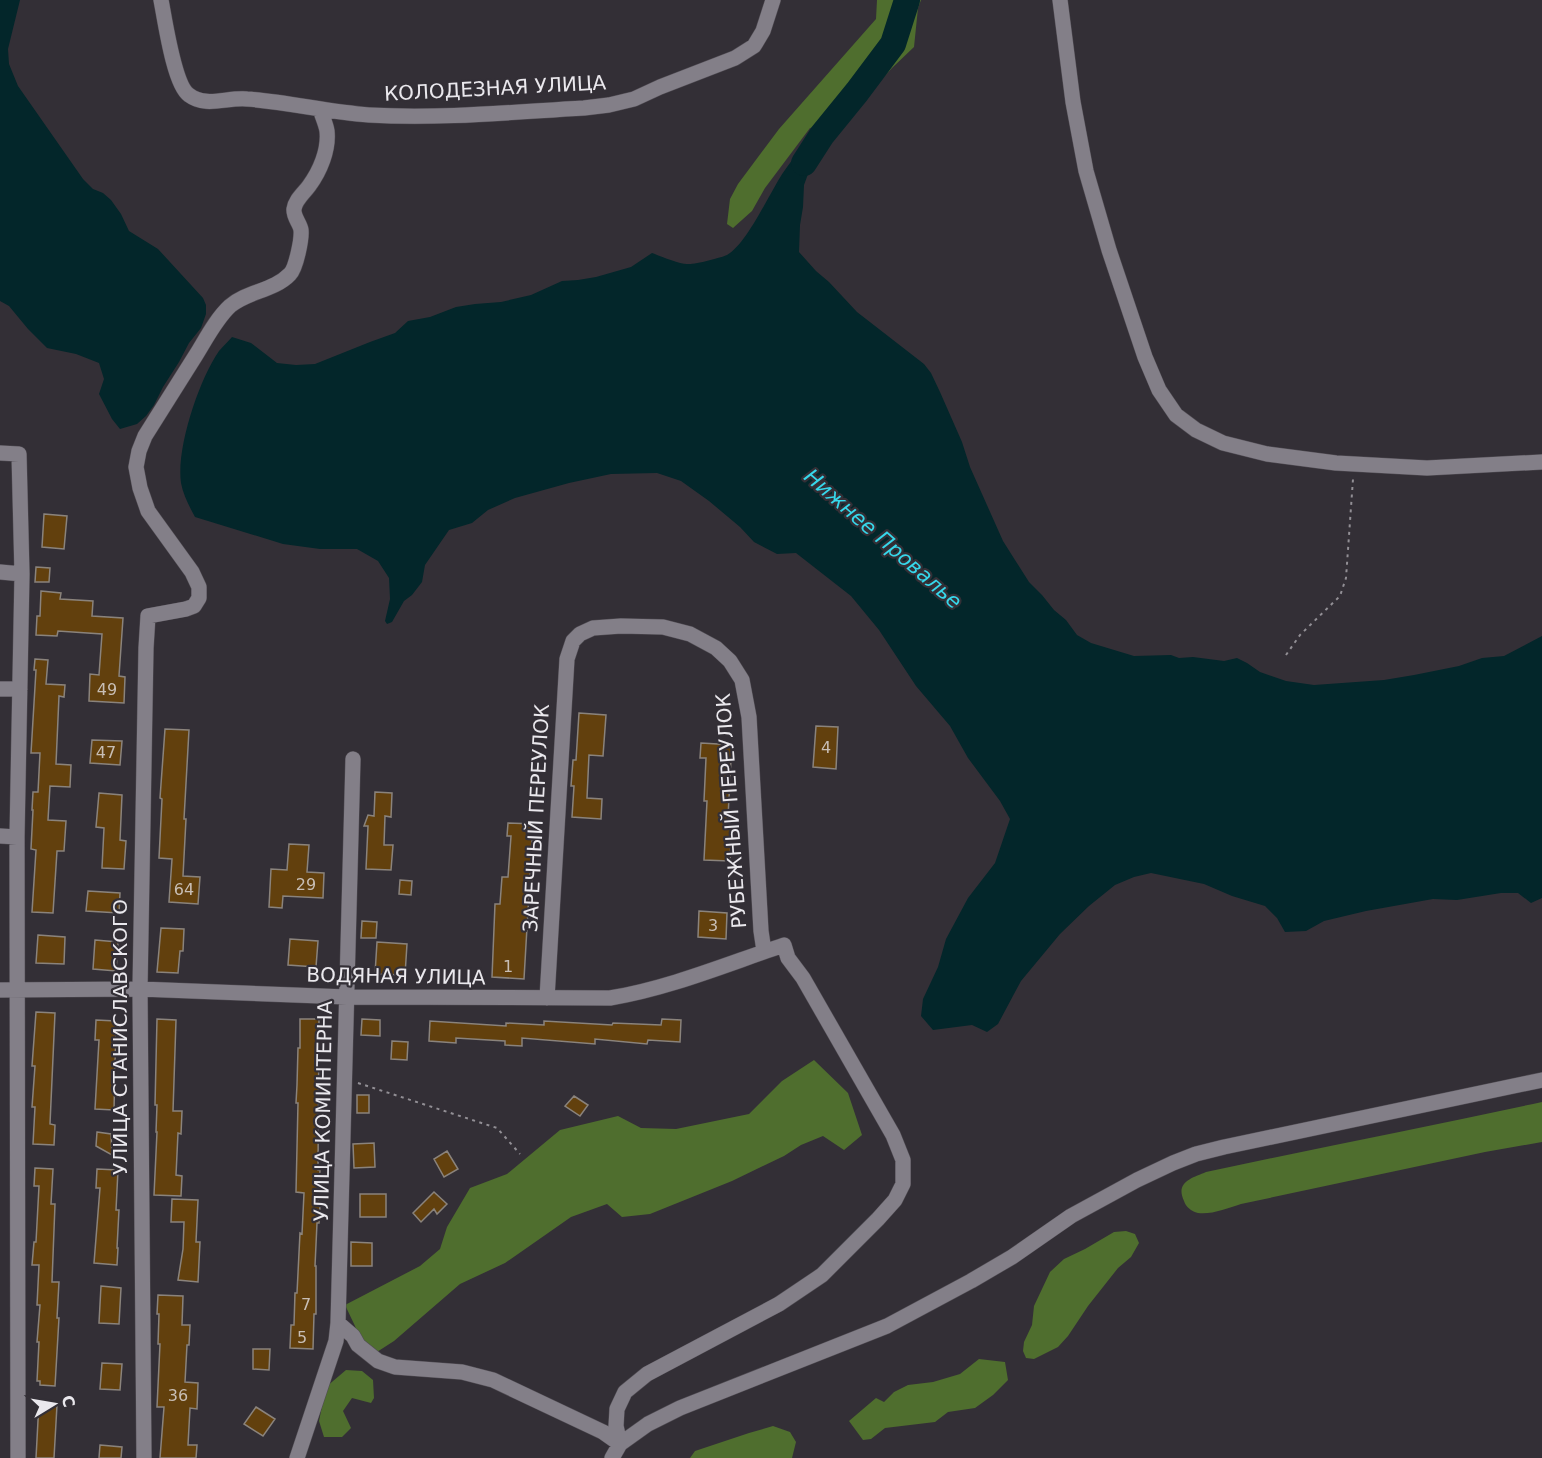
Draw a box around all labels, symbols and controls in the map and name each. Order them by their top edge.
street label: КОЛОДЕЗНАЯ УЛИЦА [383,70,607,106]
water label: Нижнее Провалье [799,464,967,614]
house number: 49 [97,680,117,699]
street label: РУБЕЖНЫЙ ПЕРЕУЛОК [711,693,751,929]
street label: ЗАРЕЧНЫЙ ПЕРЕУЛОК [518,703,554,933]
house number: 4 [821,738,831,757]
house number: 47 [96,743,116,762]
house number: 29 [296,875,316,894]
house number: 64 [174,880,194,899]
street label: УЛИЦА СТАНИСЛАВСКОГО [108,899,132,1175]
house number: 3 [708,916,718,935]
house number: 1 [503,957,513,976]
street label: ВОДЯНАЯ УЛИЦА [306,962,486,990]
street label: УЛИЦА КОМИНТЕРНА [309,1000,337,1221]
house number: 7 [301,1295,311,1314]
house number: 5 [297,1328,307,1347]
north arrow [24,1374,84,1434]
house number: 36 [168,1386,188,1405]
text: С [58,1394,79,1409]

